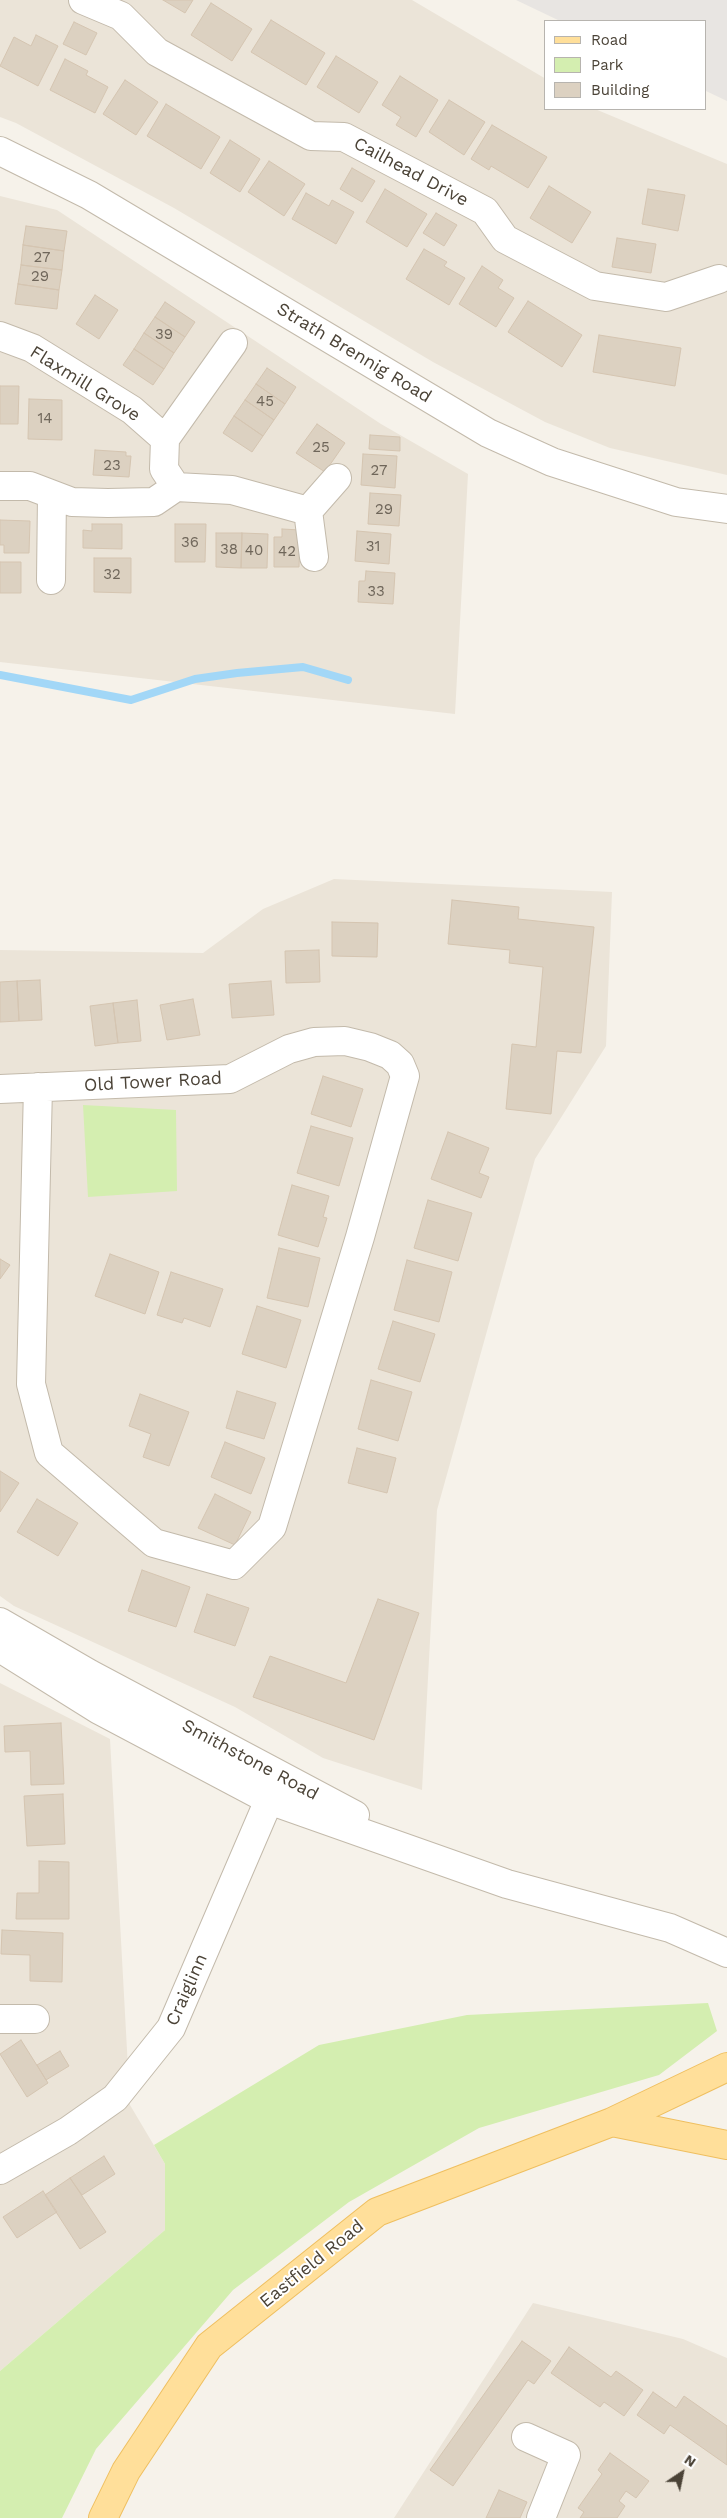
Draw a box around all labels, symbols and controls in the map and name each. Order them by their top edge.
legend [544,20,707,110]
text: Road [591,31,628,49]
text: Park [591,56,623,74]
text: Building [591,81,649,99]
street label: Cailhead Drive [350,133,472,211]
house number: 27 [34,249,50,267]
house number: 29 [31,268,49,286]
street label: Strath Brennig Road [273,298,435,408]
house number: 39 [155,326,173,344]
street label: Flaxmill Grove [26,341,144,427]
house number: 45 [256,393,274,411]
house number: 14 [37,410,53,428]
house number: 25 [312,439,330,457]
house number: 23 [103,457,121,475]
house number: 27 [371,462,387,480]
house number: 29 [375,501,393,519]
house number: 36 [181,534,199,552]
house number: 31 [366,538,380,556]
house number: 38 [220,541,238,559]
house number: 40 [245,542,263,560]
house number: 42 [278,543,296,561]
house number: 32 [103,566,121,584]
house number: 33 [367,583,385,601]
street label: Old Tower Road [83,1068,223,1096]
street label: Smithstone Road [178,1715,322,1805]
street label: Craiglinn [162,1951,212,2029]
street label: Eastfield Road [256,2216,368,2312]
north arrow [657,2448,707,2498]
text: N [682,2451,699,2470]

